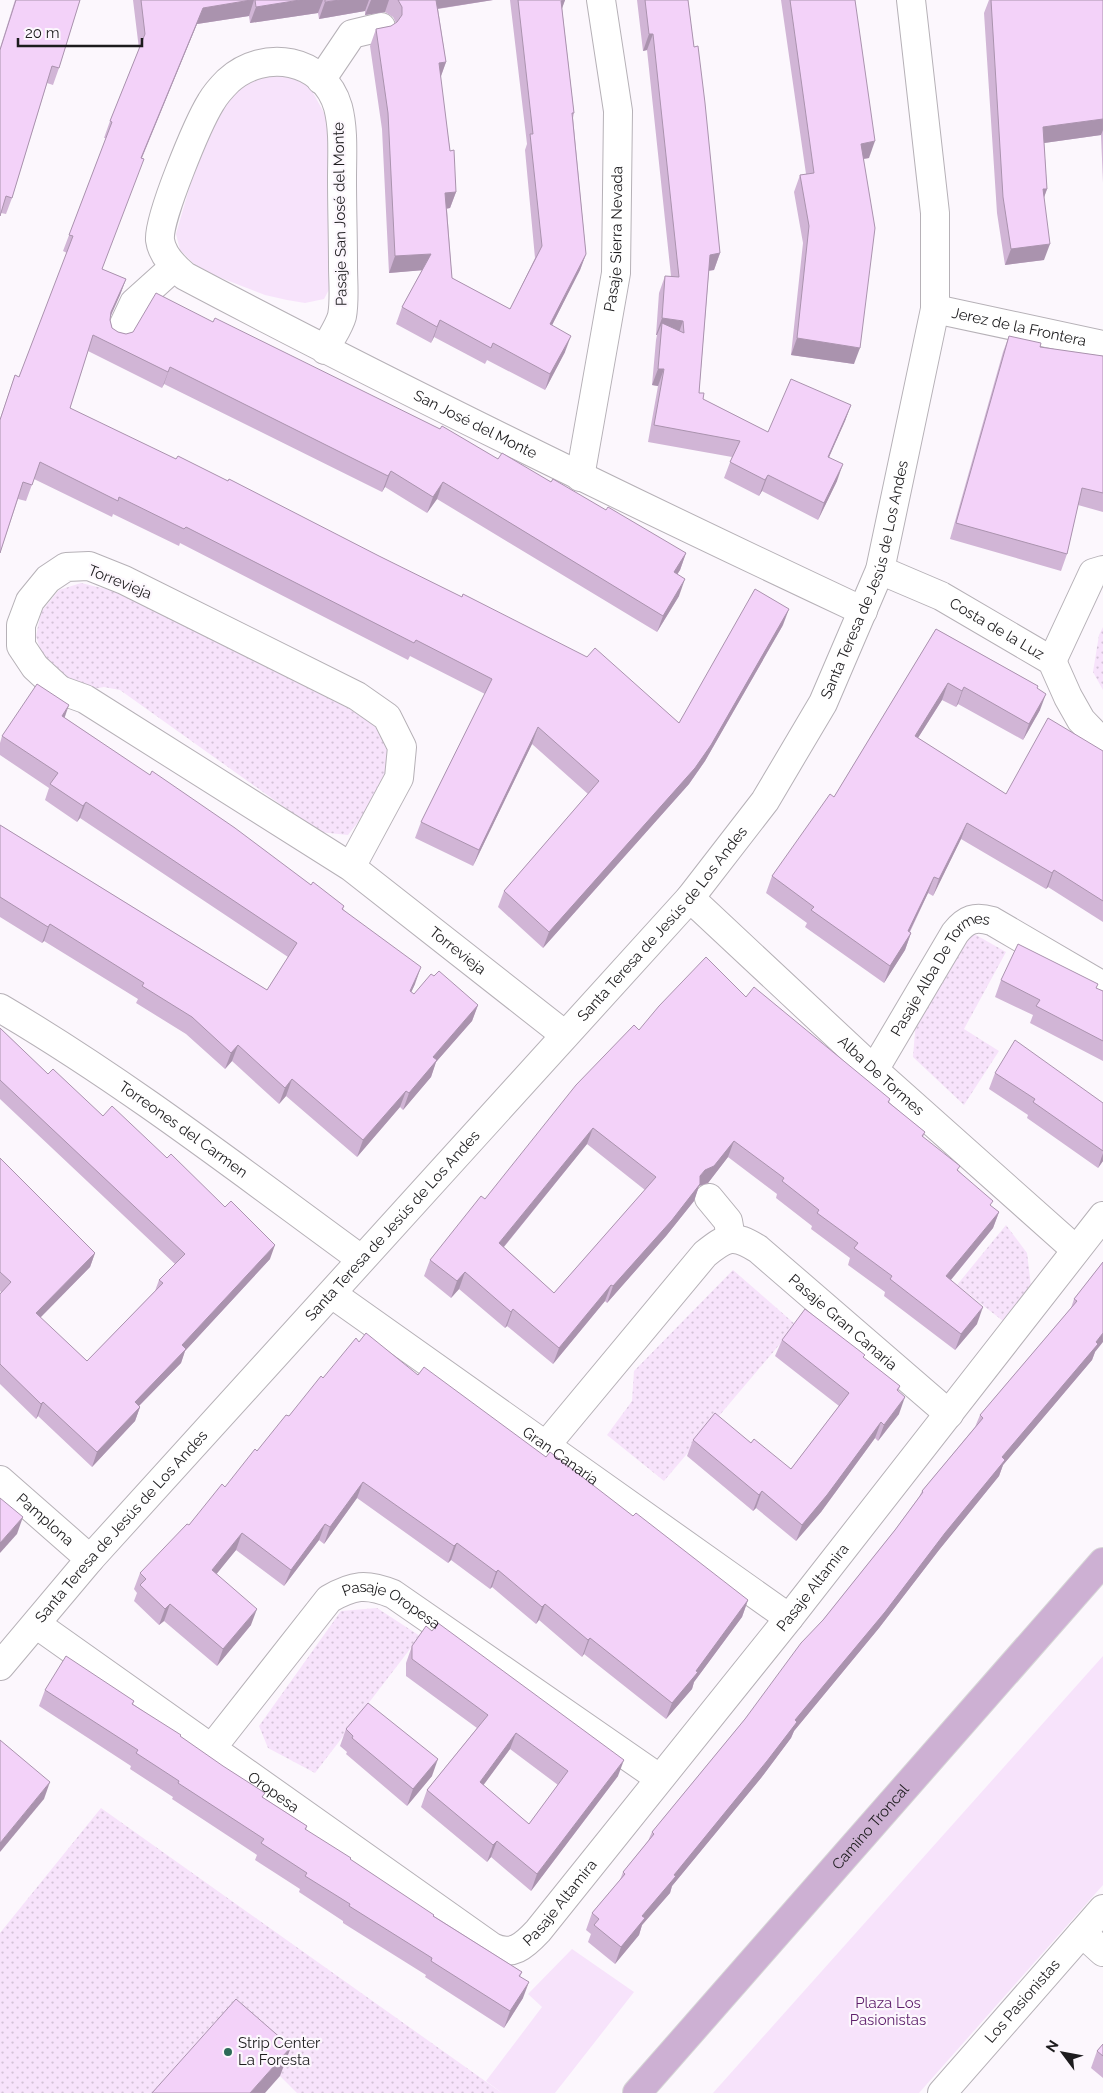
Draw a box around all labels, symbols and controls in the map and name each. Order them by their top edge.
scale bar [18,15,141,47]
text: 20 m [25,24,60,42]
street label: Pasaje San José del Monte [329,122,351,306]
street label: Pasaje Sierra Nevada [600,166,626,313]
street label: Jerez de la Frontera [950,304,1088,350]
street label: San José del Monte [411,386,540,463]
street label: Santa Teresa de Jesús de Los Andes [817,459,912,702]
street label: Torrevieja [86,561,154,603]
street label: Costa de la Luz [946,594,1047,663]
street label: Santa Teresa de Jesús de Los Andes [574,823,751,1025]
street label: Pasaje Alba De Tormes [887,910,992,1039]
street label: Torrevieja [426,923,489,978]
street label: Alba De Tormes [834,1032,928,1119]
street label: Torreones del Carmen [116,1078,251,1182]
street label: Santa Teresa de Jesús de Los Andes [302,1127,484,1325]
street label: Pasaje Gran Canaria [785,1270,901,1374]
street label: Gran Canaria [519,1423,602,1489]
street label: Santa Teresa de Jesús de Los Andes [31,1427,211,1626]
street label: Pamplona [13,1490,78,1550]
street label: Pasaje Altamira [773,1540,853,1635]
street label: Pasaje Oropesa [340,1578,444,1633]
street label: Oropesa [244,1768,303,1817]
street label: Camino Troncal [828,1780,913,1873]
street label: Pasaje Altamira [519,1856,601,1950]
street label: Los Pasionistas [981,1956,1064,2047]
park label: Plaza Los Pasionistas [850,1994,926,2029]
north arrow [1038,2028,1088,2078]
place label: Strip Center La Foresta [238,2034,321,2069]
text: N [1042,2037,1062,2055]
marker: Strip Center La Foresta [222,2046,234,2058]

